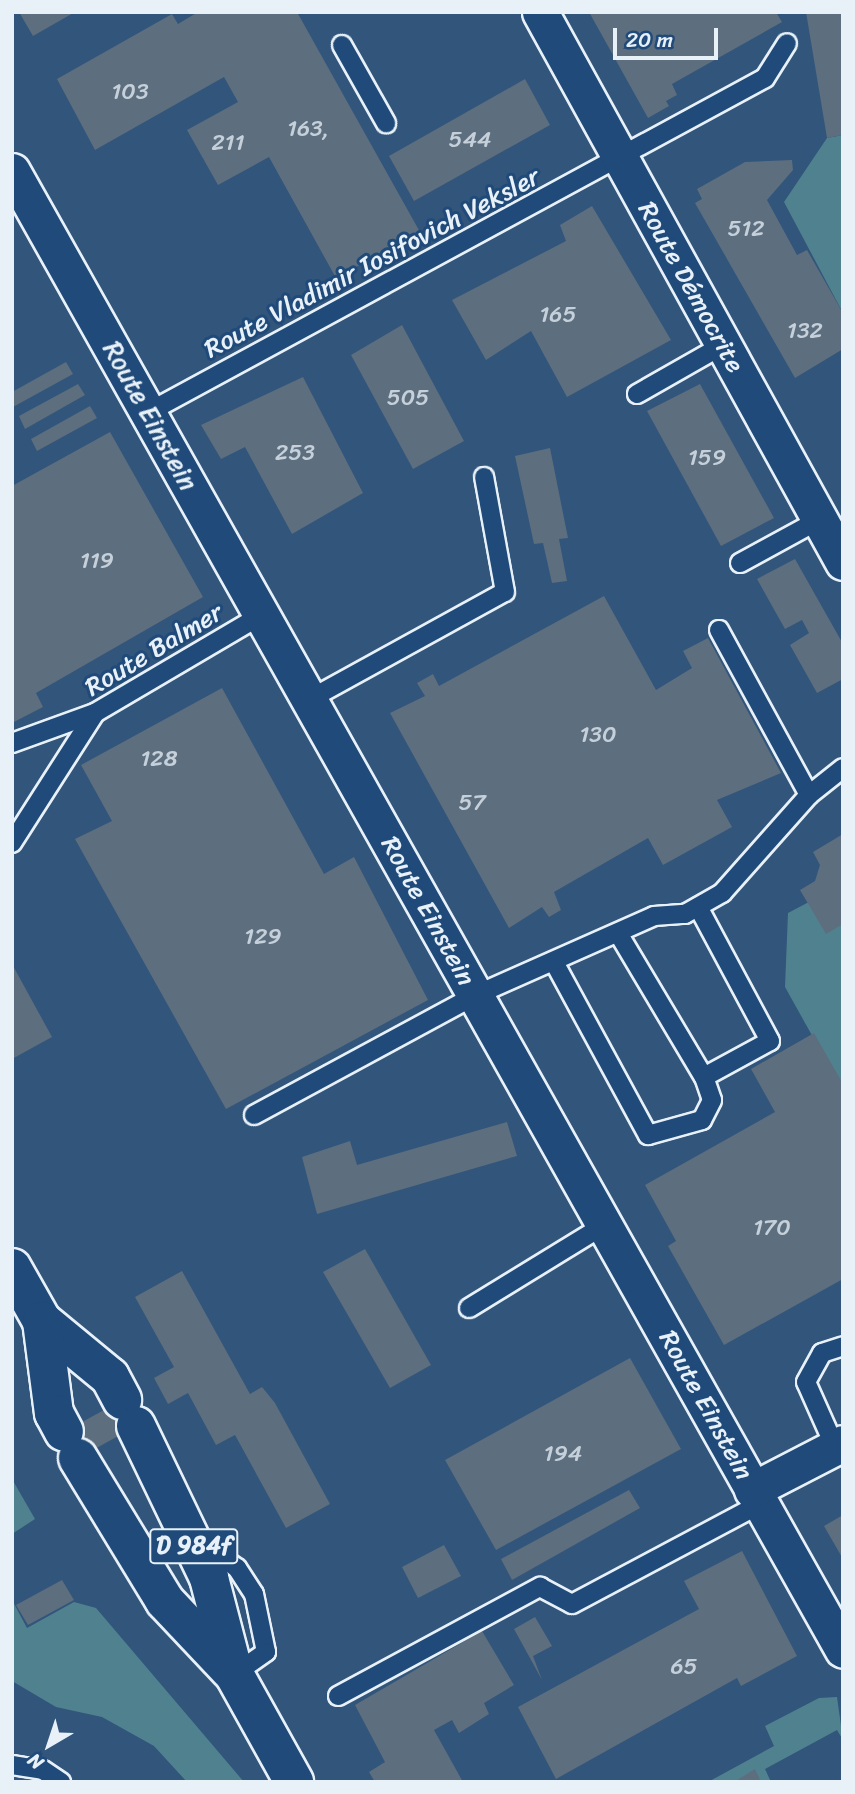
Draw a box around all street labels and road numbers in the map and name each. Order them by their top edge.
street label: Route Vladimir Iosifovich Veksler [198,160,546,366]
street label: Route Démocrite [631,196,751,378]
street label: Route Einstein [96,336,204,496]
street label: Route Balmer [80,597,228,703]
street label: Route Einstein [374,831,482,991]
street label: Route Einstein [652,1325,760,1485]
road number: D 984f [148,1526,240,1566]

